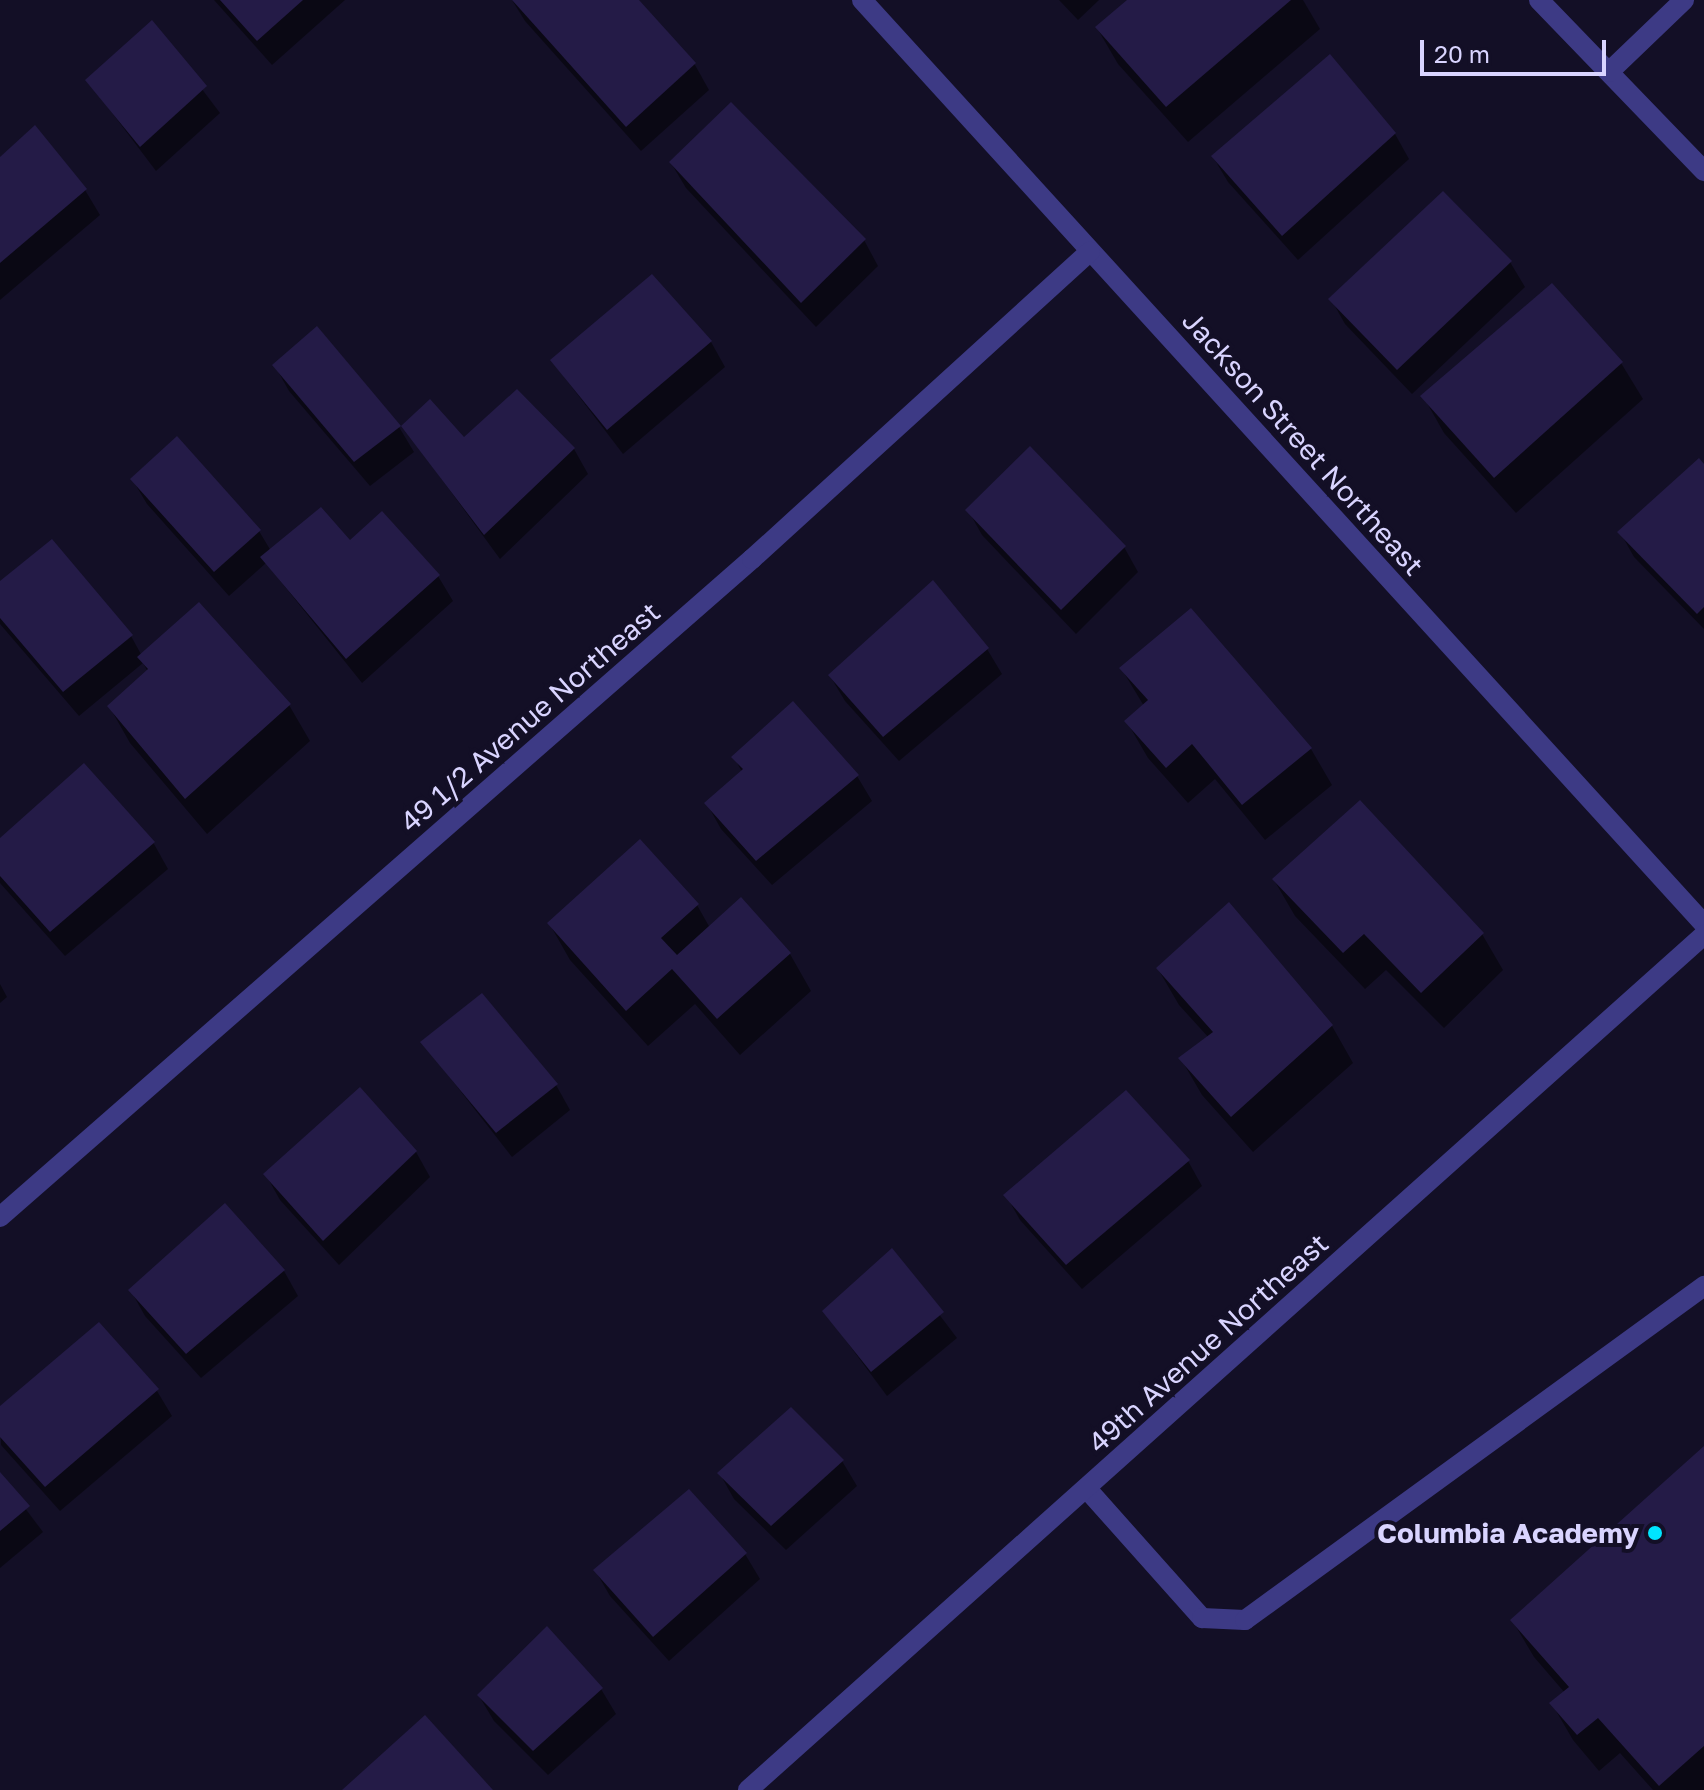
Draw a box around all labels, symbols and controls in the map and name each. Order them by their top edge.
scale bar [1424,24,1610,74]
text: 20 m [1434,39,1490,68]
street label: Jackson Street Northeast [1175,304,1431,582]
street label: 49 1/2 Avenue Northeast [393,595,667,839]
street label: 49th Avenue Northeast [1081,1226,1335,1460]
place label: Columbia Academy [1377,1516,1639,1550]
marker: Columbia Academy [1646,1524,1664,1542]

